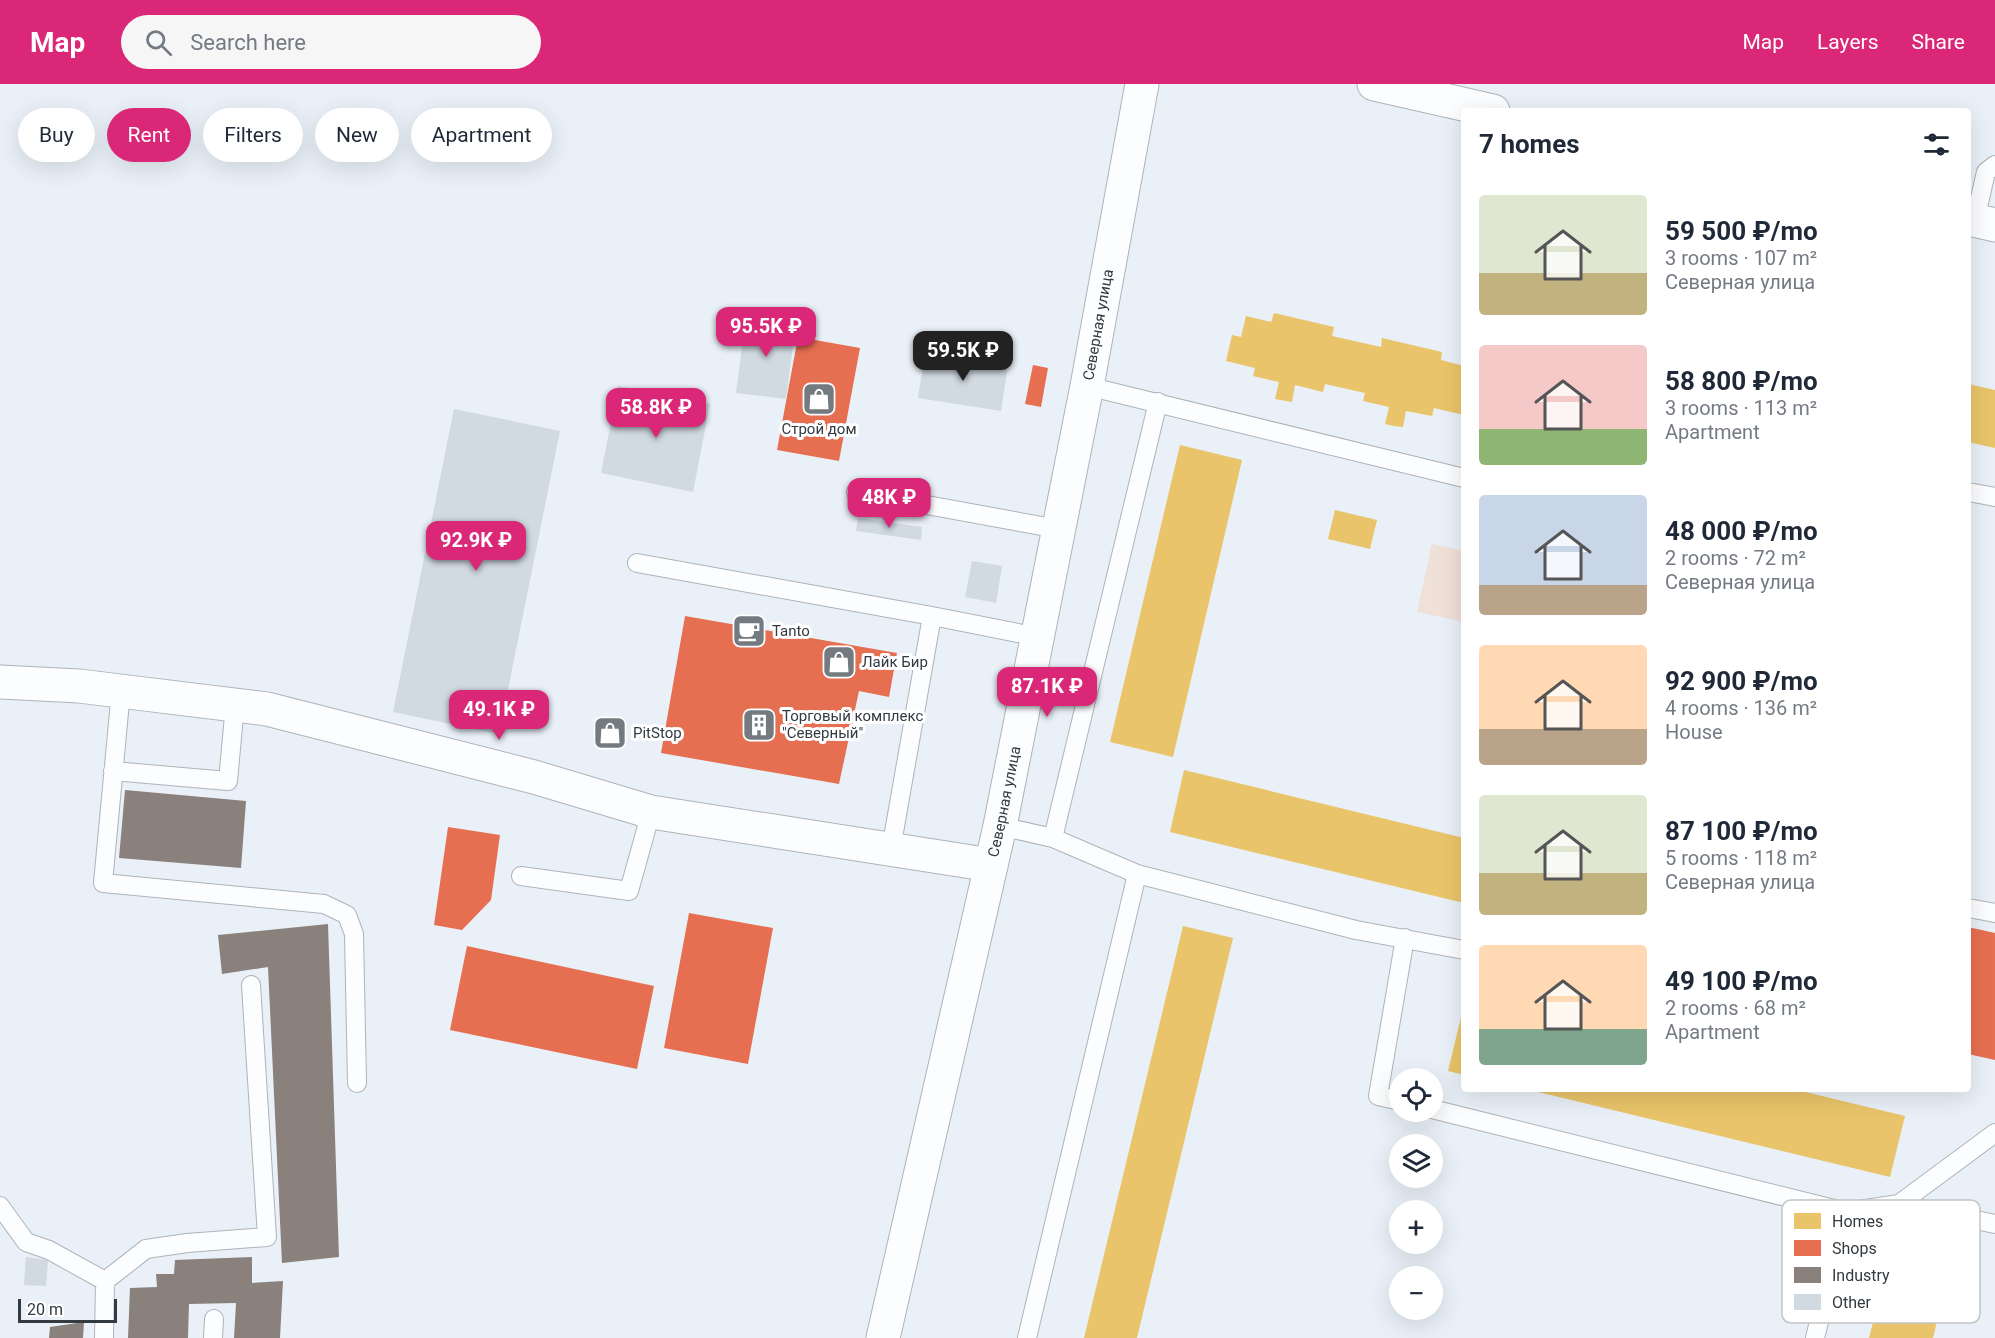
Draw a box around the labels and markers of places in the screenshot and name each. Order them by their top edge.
pin: 95.5K ₽ [711,307,821,358]
pin: 59.5K ₽ [908,331,1018,382]
shop icon: Строй дом [801,381,837,417]
pin: 58.8K ₽ [601,388,711,439]
place label: Строй дом [781,420,857,438]
pin: 48K ₽ [847,478,931,529]
pin: 92.9K ₽ [421,521,531,572]
cafe icon: Tanto [731,613,767,649]
place label: Tanto [772,622,810,640]
shop icon: Лайк Бир [821,644,857,680]
place label: Лайк Бир [862,653,928,671]
pin: 87.1K ₽ [992,667,1102,718]
pin: 49.1K ₽ [444,690,554,741]
building icon: Торговый комплекс "Северный" [741,707,777,743]
place label: Торговый комплекс "Северный" [782,707,923,742]
shop icon: PitStop [592,715,628,751]
place label: PitStop [633,724,682,742]

